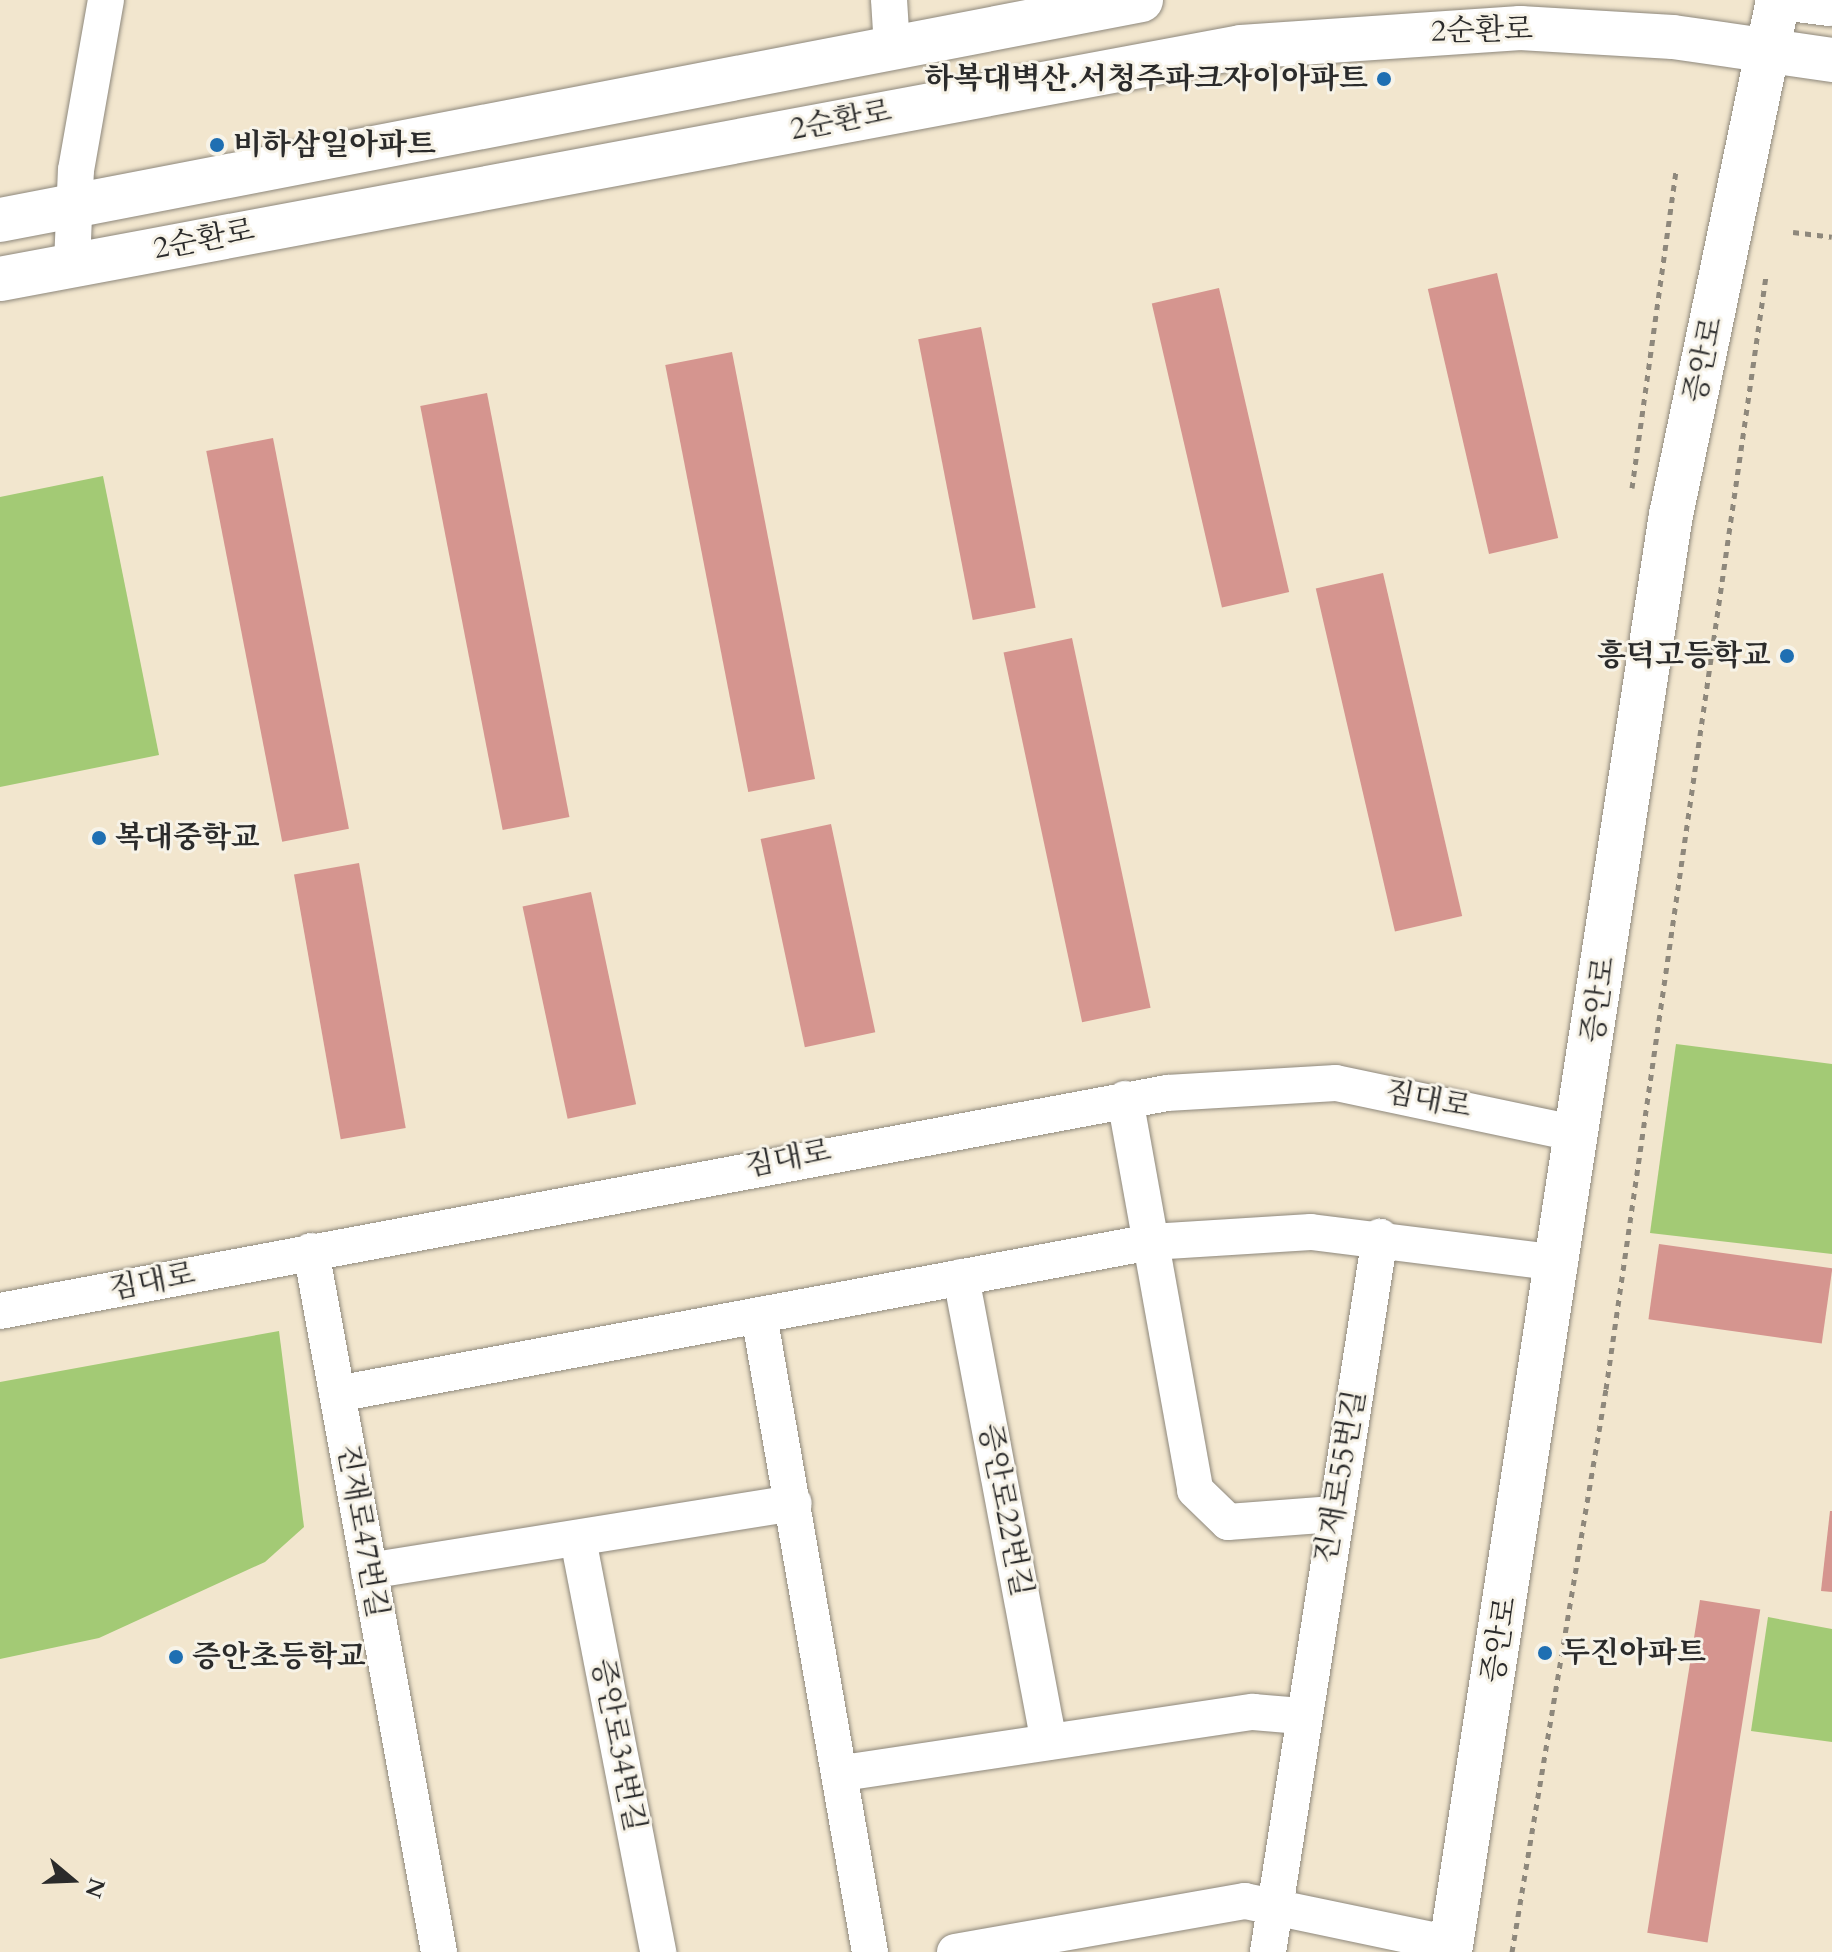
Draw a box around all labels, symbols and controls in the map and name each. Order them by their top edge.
street label: 2순환로 [1431,12,1533,50]
place label: 하복대벽산.서청주파크자이아파트 [925,61,1368,97]
marker: 하복대벽산.서청주파크자이아파트 [1375,70,1393,88]
street label: 2순환로 [787,94,895,148]
place label: 비하삼일아파트 [233,127,436,163]
marker: 비하삼일아파트 [208,136,226,154]
street label: 2순환로 [150,213,258,267]
street label: 증안로 [1677,314,1731,406]
place label: 흥덕고등학교 [1597,638,1771,674]
marker: 흥덕고등학교 [1778,647,1796,665]
place label: 복대중학교 [115,820,260,856]
marker: 복대중학교 [90,829,108,847]
street label: 증안로 [1575,954,1623,1046]
street label: 짐대로 [1382,1074,1474,1126]
street label: 짐대로 [742,1133,834,1185]
street label: 짐대로 [106,1256,198,1308]
street label: 진재로55번길 [1308,1387,1374,1567]
street label: 증안로22번길 [971,1420,1039,1600]
street label: 진재로47번길 [329,1441,395,1621]
street label: 증안로 [1475,1594,1525,1686]
place label: 두진아파트 [1561,1635,1706,1671]
place label: 증안초등학교 [192,1639,366,1675]
marker: 두진아파트 [1536,1644,1554,1662]
marker: 증안초등학교 [167,1648,185,1666]
street label: 증안로34번길 [584,1655,652,1835]
north arrow [32,1840,112,1920]
text: N [77,1874,112,1902]

